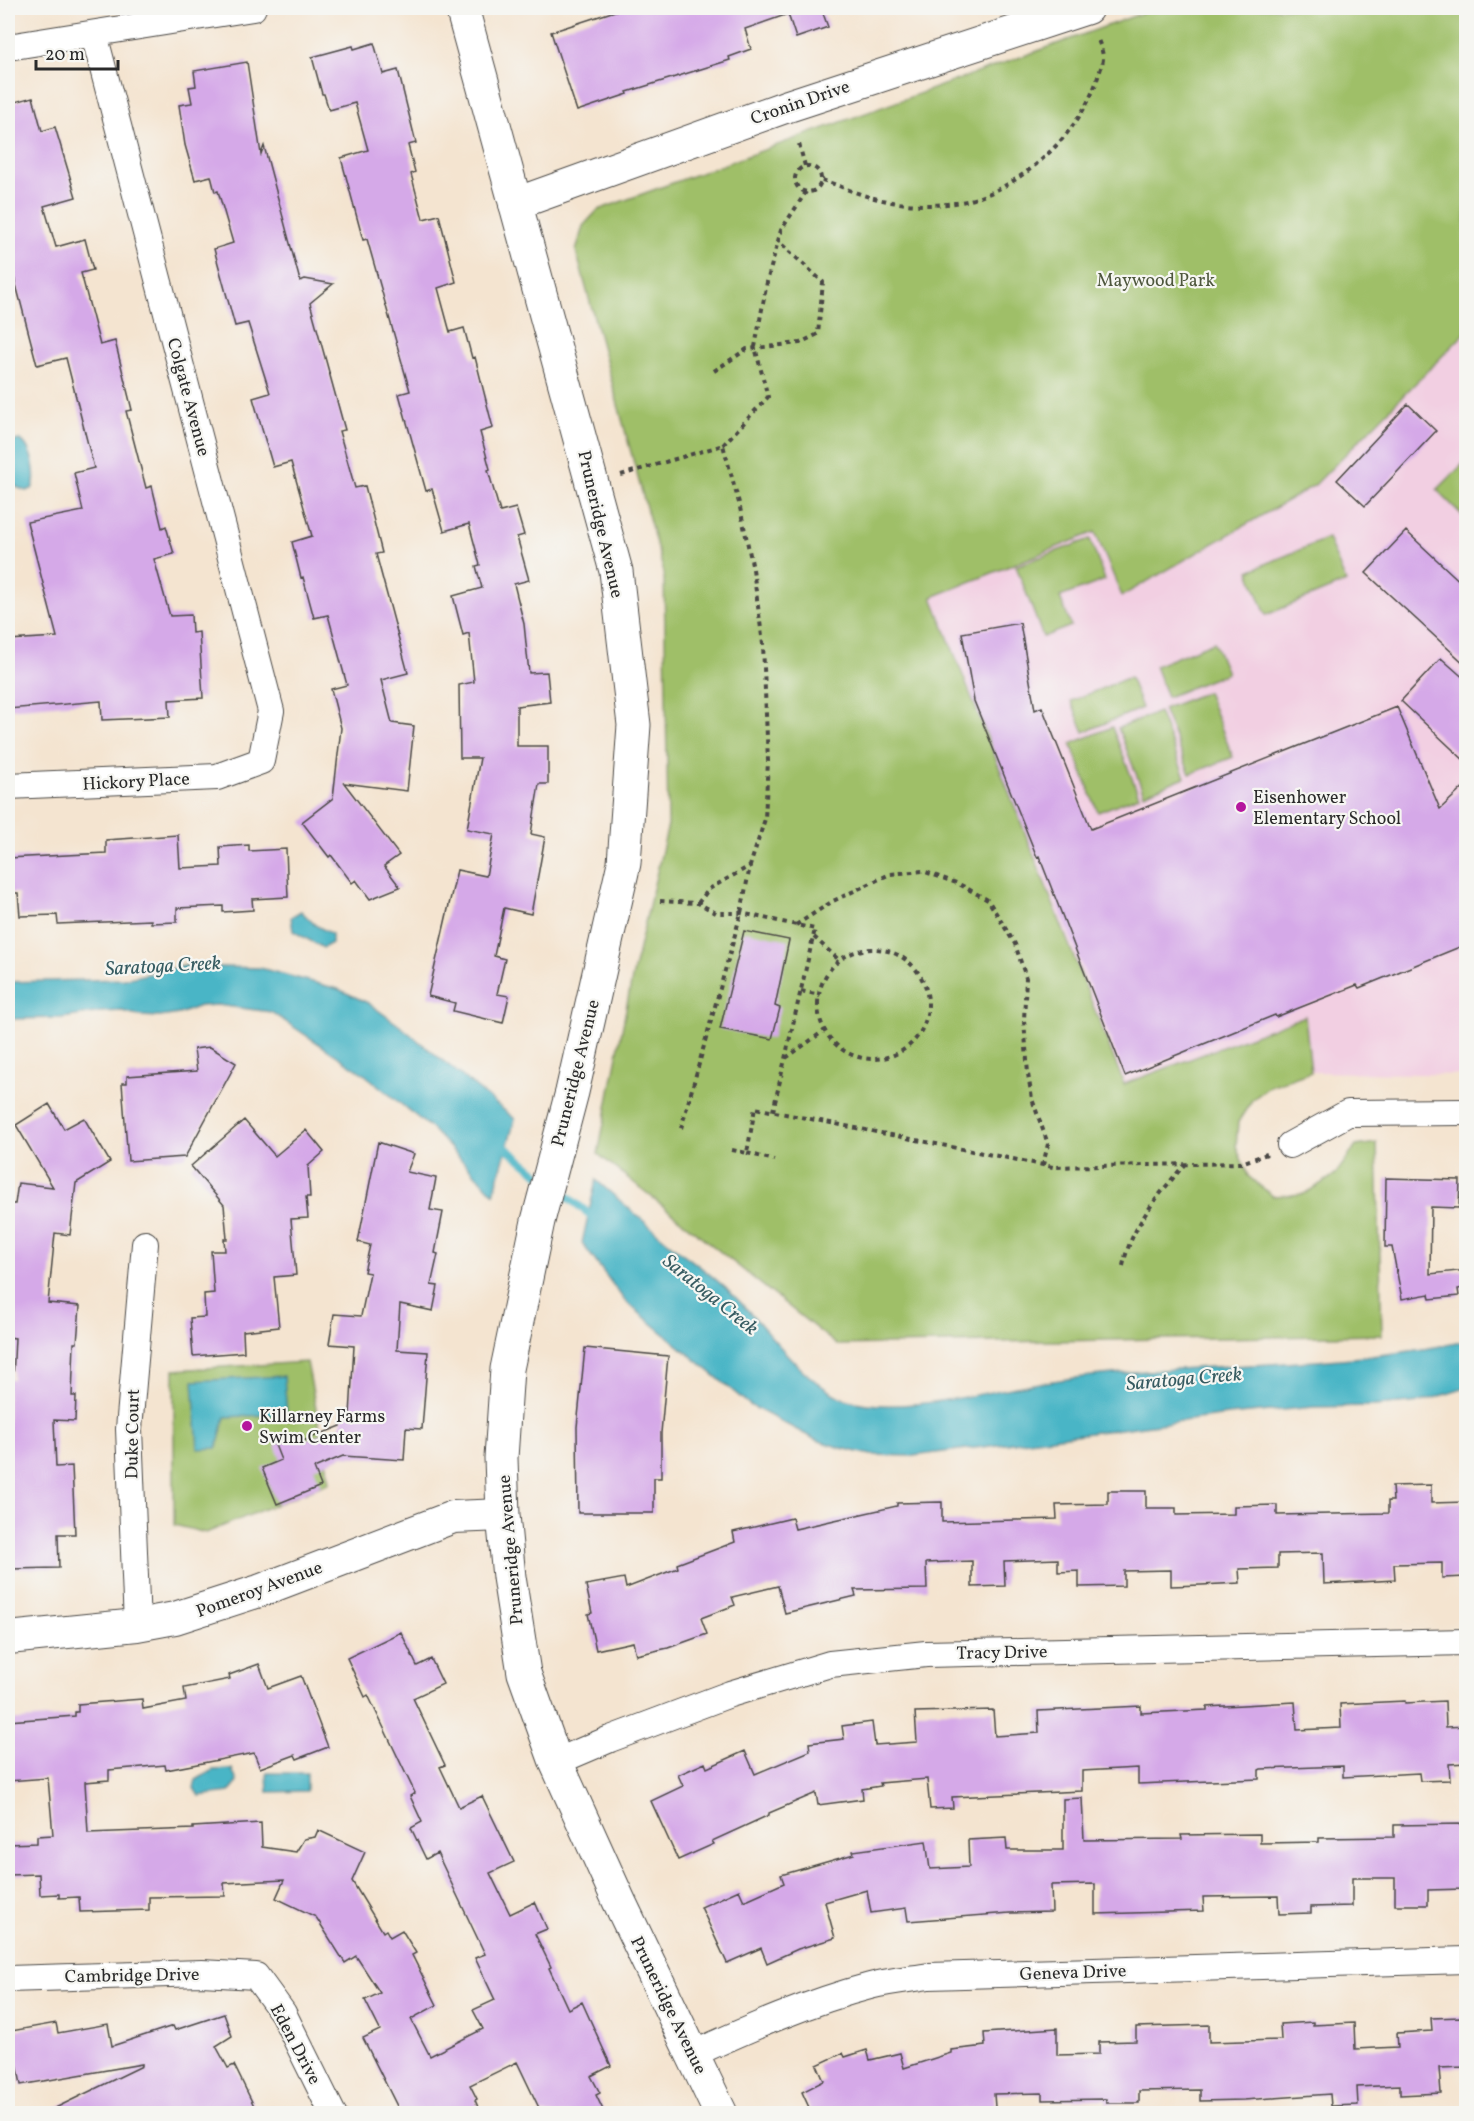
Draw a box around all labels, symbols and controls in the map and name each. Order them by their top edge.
scale bar [36,33,118,71]
text: 20 m [45,43,85,68]
street label: Cronin Drive [748,75,853,132]
park label: Maywood Park [1097,269,1215,294]
street label: Colgate Avenue [160,335,215,459]
street label: Pruneridge Avenue [570,448,629,601]
street label: Hickory Place [82,767,190,798]
place label: Eisenhower Elementary School [1253,786,1401,832]
marker: Eisenhower Elementary School [1234,800,1248,814]
water label: Saratoga Creek [104,950,222,984]
street label: Pruneridge Avenue [546,997,607,1150]
water label: Saratoga Creek [656,1248,764,1343]
water label: Saratoga Creek [1125,1361,1243,1399]
street label: Duke Court [120,1389,147,1479]
place label: Killarney Farms Swim Center [259,1405,385,1451]
marker: Killarney Farms Swim Center [240,1419,254,1433]
street label: Pruneridge Avenue [492,1474,531,1626]
street label: Pomeroy Avenue [193,1556,326,1625]
street label: Tracy Drive [956,1640,1048,1667]
street label: Pruneridge Avenue [623,1932,712,2079]
street label: Geneva Drive [1019,1959,1127,1988]
street label: Cambridge Drive [64,1963,200,1990]
street label: Eden Drive [263,2000,326,2089]

